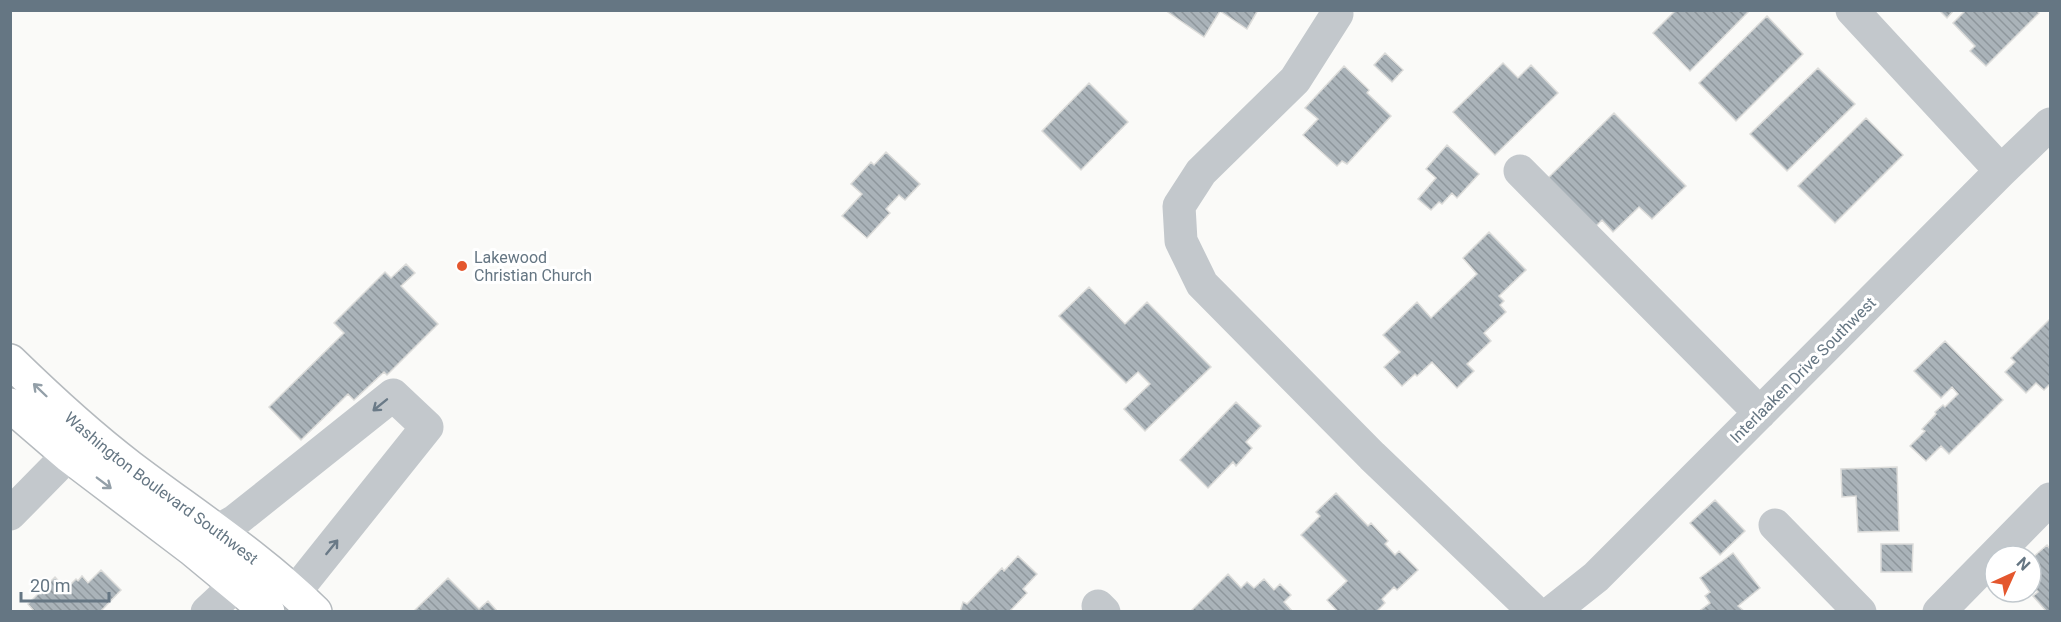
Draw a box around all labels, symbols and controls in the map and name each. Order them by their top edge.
place label: Lakewood Christian Church [474,248,592,285]
marker: Lakewood Christian Church [455,259,469,273]
street label: Interlaaken Drive Southwest [1726,293,1880,447]
one-way arrow [33,383,48,398]
one-way arrow [372,399,388,412]
street label: Washington Boulevard Southwest [61,408,262,568]
one-way arrow [96,476,112,489]
one-way arrow [325,539,338,555]
north arrow [1983,544,2043,604]
text: N [2013,553,2034,574]
scale bar [21,565,110,603]
text: 20 m [30,575,70,596]

